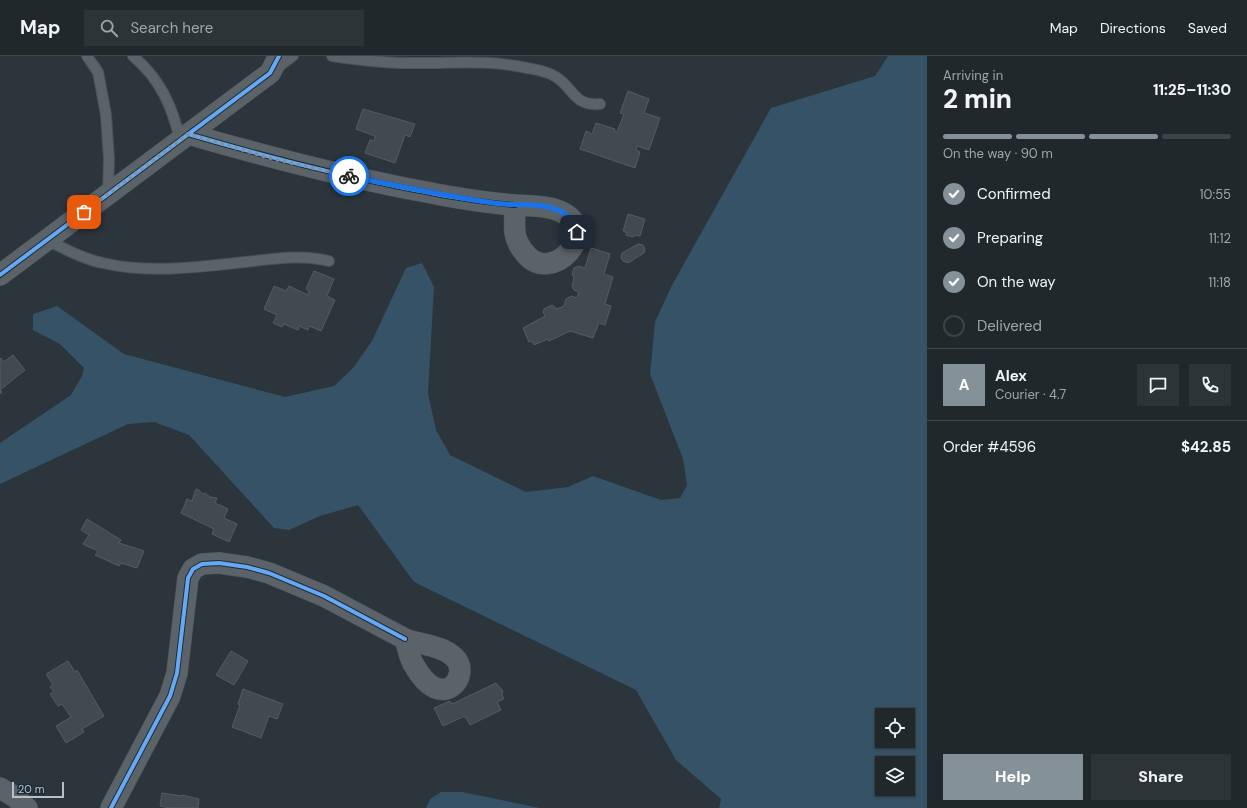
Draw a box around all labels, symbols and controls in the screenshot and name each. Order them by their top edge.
search box [84,10,364,46]
text: Map [20,15,60,40]
icon: search [98,17,120,39]
text: Search here [130,18,213,38]
text: Map [1050,19,1078,37]
text: Directions [1100,19,1166,37]
text: Saved [1188,19,1227,37]
text: Arriving in [943,67,1003,84]
text: 11:25–11:30 [1153,80,1231,100]
text: 2 min [943,82,1012,116]
text: On the way · 90 m [943,145,1053,162]
courier [329,156,369,196]
icon: bike [338,165,360,187]
icon: check [943,183,965,205]
text: Confirmed [977,184,1051,204]
text: 10:55 [1200,186,1231,203]
pin [67,195,101,229]
icon: bag [73,201,95,223]
pin [560,215,594,249]
icon: home [566,221,588,243]
icon: check [943,227,965,249]
text: Preparing [977,228,1043,248]
text: 11:12 [1209,230,1231,247]
icon: check [943,271,965,293]
text: On the way [977,272,1056,292]
text: 11:18 [1208,274,1231,291]
text: Delivered [977,316,1042,336]
button: chat [1137,364,1179,406]
button: phone [1189,364,1231,406]
text: Alex [995,366,1027,386]
text: A [959,375,969,395]
text: Courier · 4.7 [995,386,1066,403]
text: Order #4596 [943,437,1036,457]
text: $42.85 [1181,437,1231,457]
map controls [875,708,915,796]
button: locate [875,708,915,748]
button: Help [943,754,1083,800]
button: Share [1091,754,1231,800]
button: layers [875,756,915,796]
scale bar [12,780,64,799]
text: 20 m [18,782,44,796]

